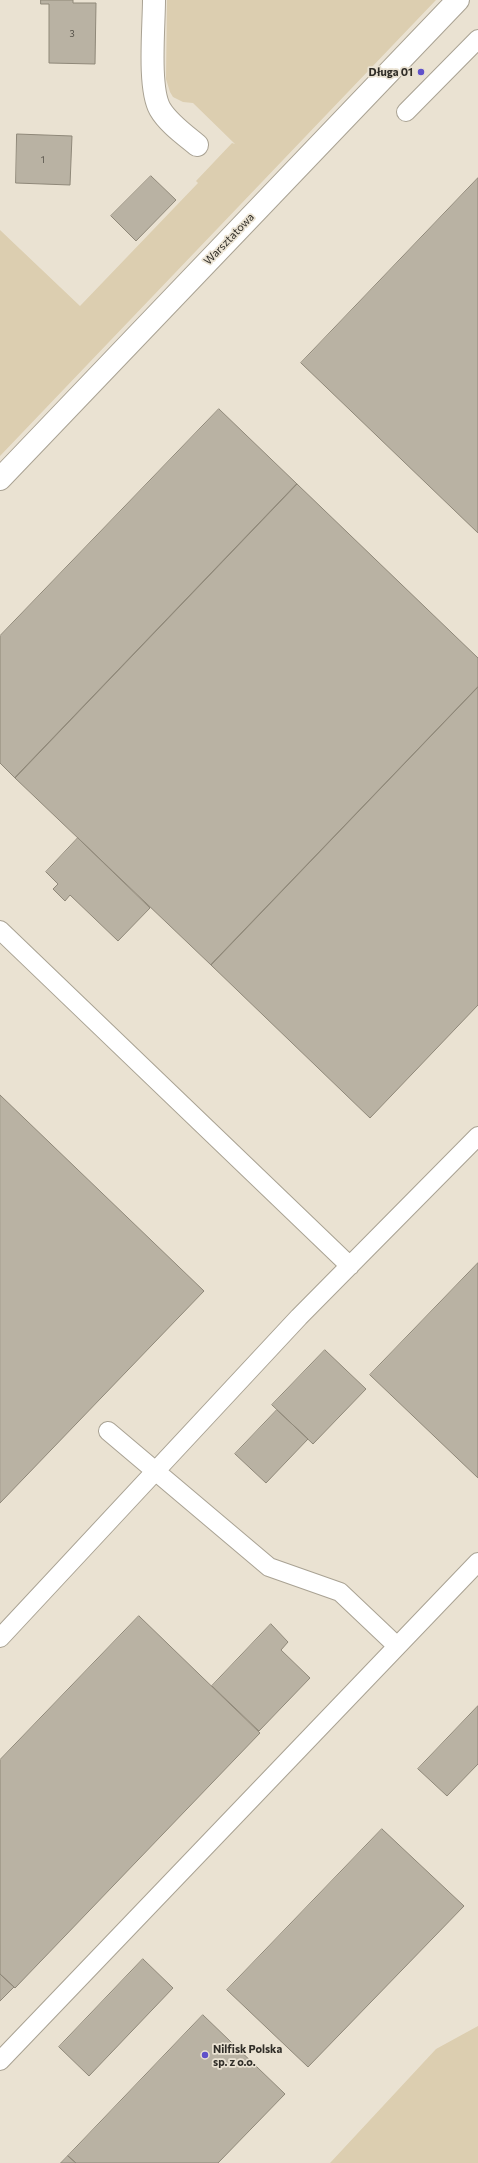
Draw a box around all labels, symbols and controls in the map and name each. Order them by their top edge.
house number: 3 [69,29,75,39]
place label: Długa 01 [369,65,413,79]
marker: Długa 01 [416,67,426,77]
house number: 1 [41,155,45,165]
street label: Warsztatowa [201,210,257,268]
place label: Nilfisk Polska sp. z o.o. [213,2042,282,2068]
marker: Nilfisk Polska sp. z o.o. [200,2050,210,2060]

